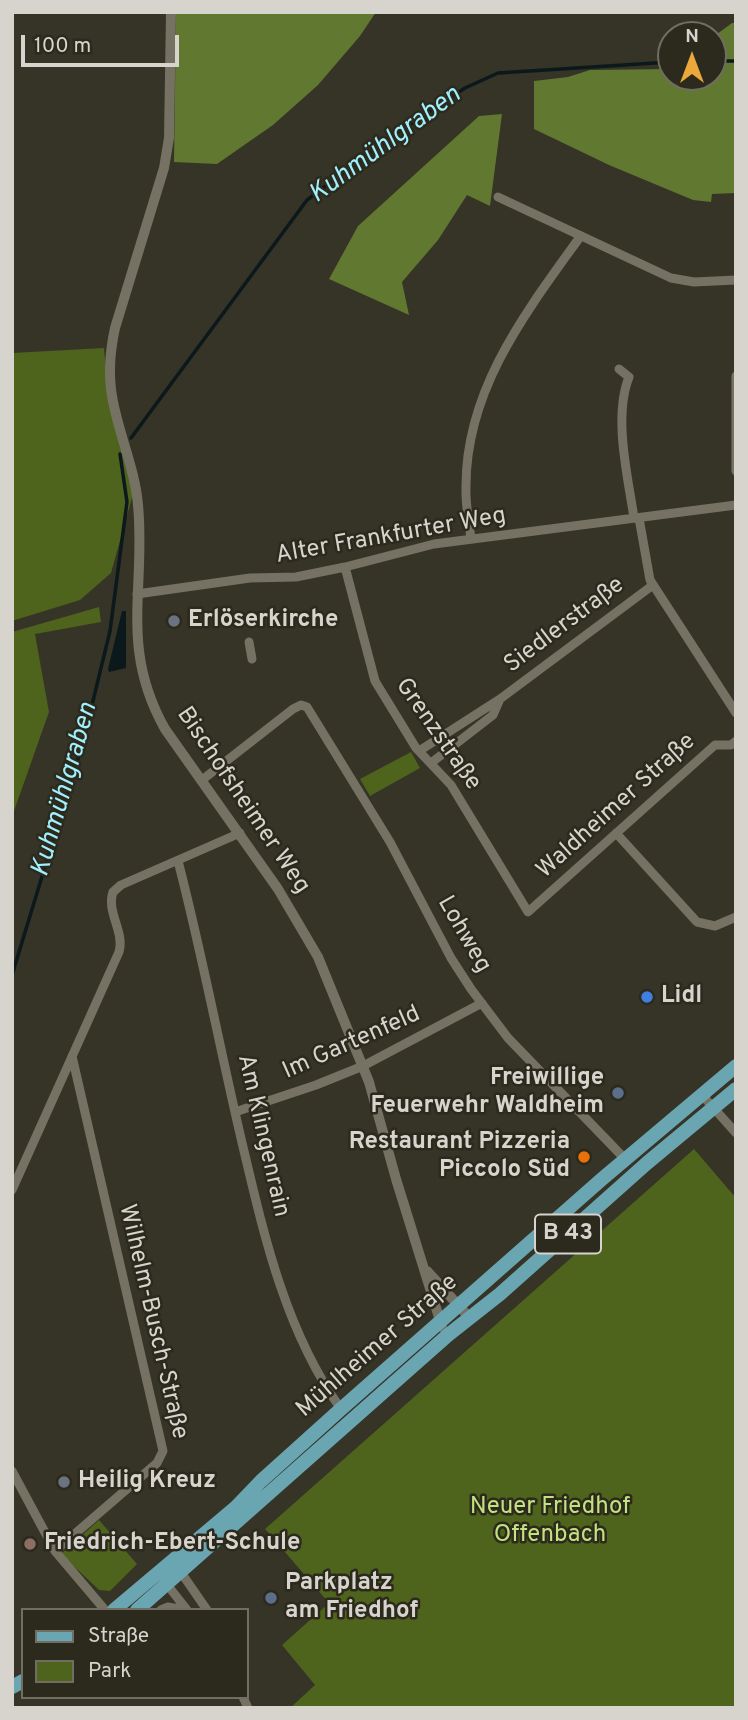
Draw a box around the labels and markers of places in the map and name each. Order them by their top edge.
place label: Erlöserkirche [188,607,338,635]
marker: Erlöserkirche [166,613,182,629]
place label: Lidl [661,983,702,1011]
marker: Lidl [639,989,655,1005]
place label: Freiwillige Feuerwehr Waldheim [371,1065,604,1121]
marker: Freiwillige Feuerwehr Waldheim [610,1085,626,1101]
place label: Restaurant Pizzeria Piccolo Süd [349,1129,570,1185]
marker: Restaurant Pizzeria Piccolo Süd [576,1149,592,1165]
place label: Heilig Kreuz [78,1468,216,1496]
marker: Heilig Kreuz [56,1474,72,1490]
place label: Friedrich-Ebert-Schule [44,1530,300,1558]
marker: Friedrich-Ebert-Schule [22,1536,38,1552]
place label: Parkplatz am Friedhof [285,1570,418,1626]
marker: Parkplatz am Friedhof [263,1590,279,1606]

